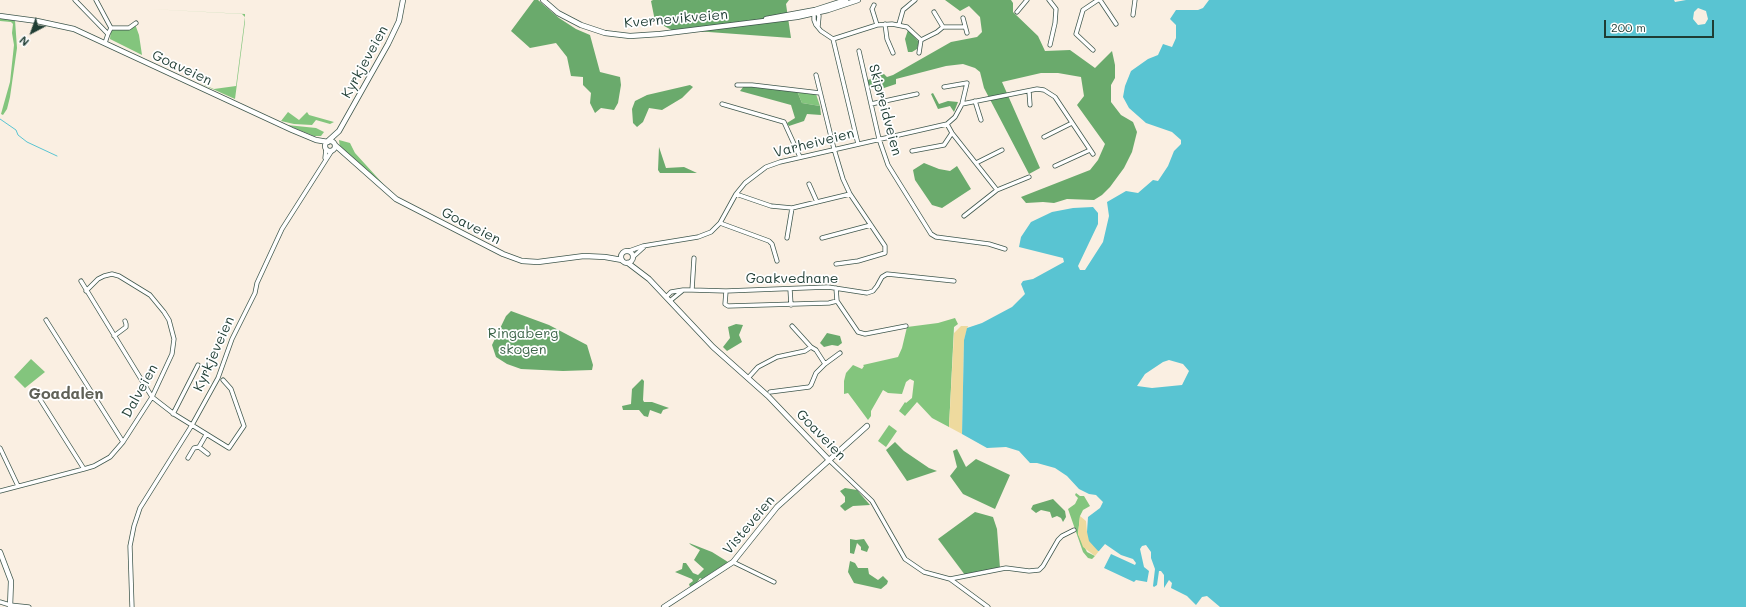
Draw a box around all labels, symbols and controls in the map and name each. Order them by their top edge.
street label: Kvernevikveien [624,6,728,32]
north arrow [12,12,52,52]
scale bar [1606,12,1716,38]
text: 200 m [1611,19,1646,35]
street label: Kyrkjeveien [338,23,392,101]
text: N [16,33,32,50]
street label: Goaveien [149,47,215,89]
street label: Skipreidveien [865,62,905,158]
street label: Varheiveien [772,125,856,161]
street label: Goaveien [439,204,503,248]
street label: Goakvednane [746,271,838,287]
street label: Kyrkjeveien [190,314,238,394]
park label: Ringaberg skogen [488,326,558,358]
street label: Dalveien [118,361,162,421]
district label: Goadalen [29,384,103,404]
street label: Goaveien [793,406,849,464]
street label: Visteveien [720,492,778,558]

